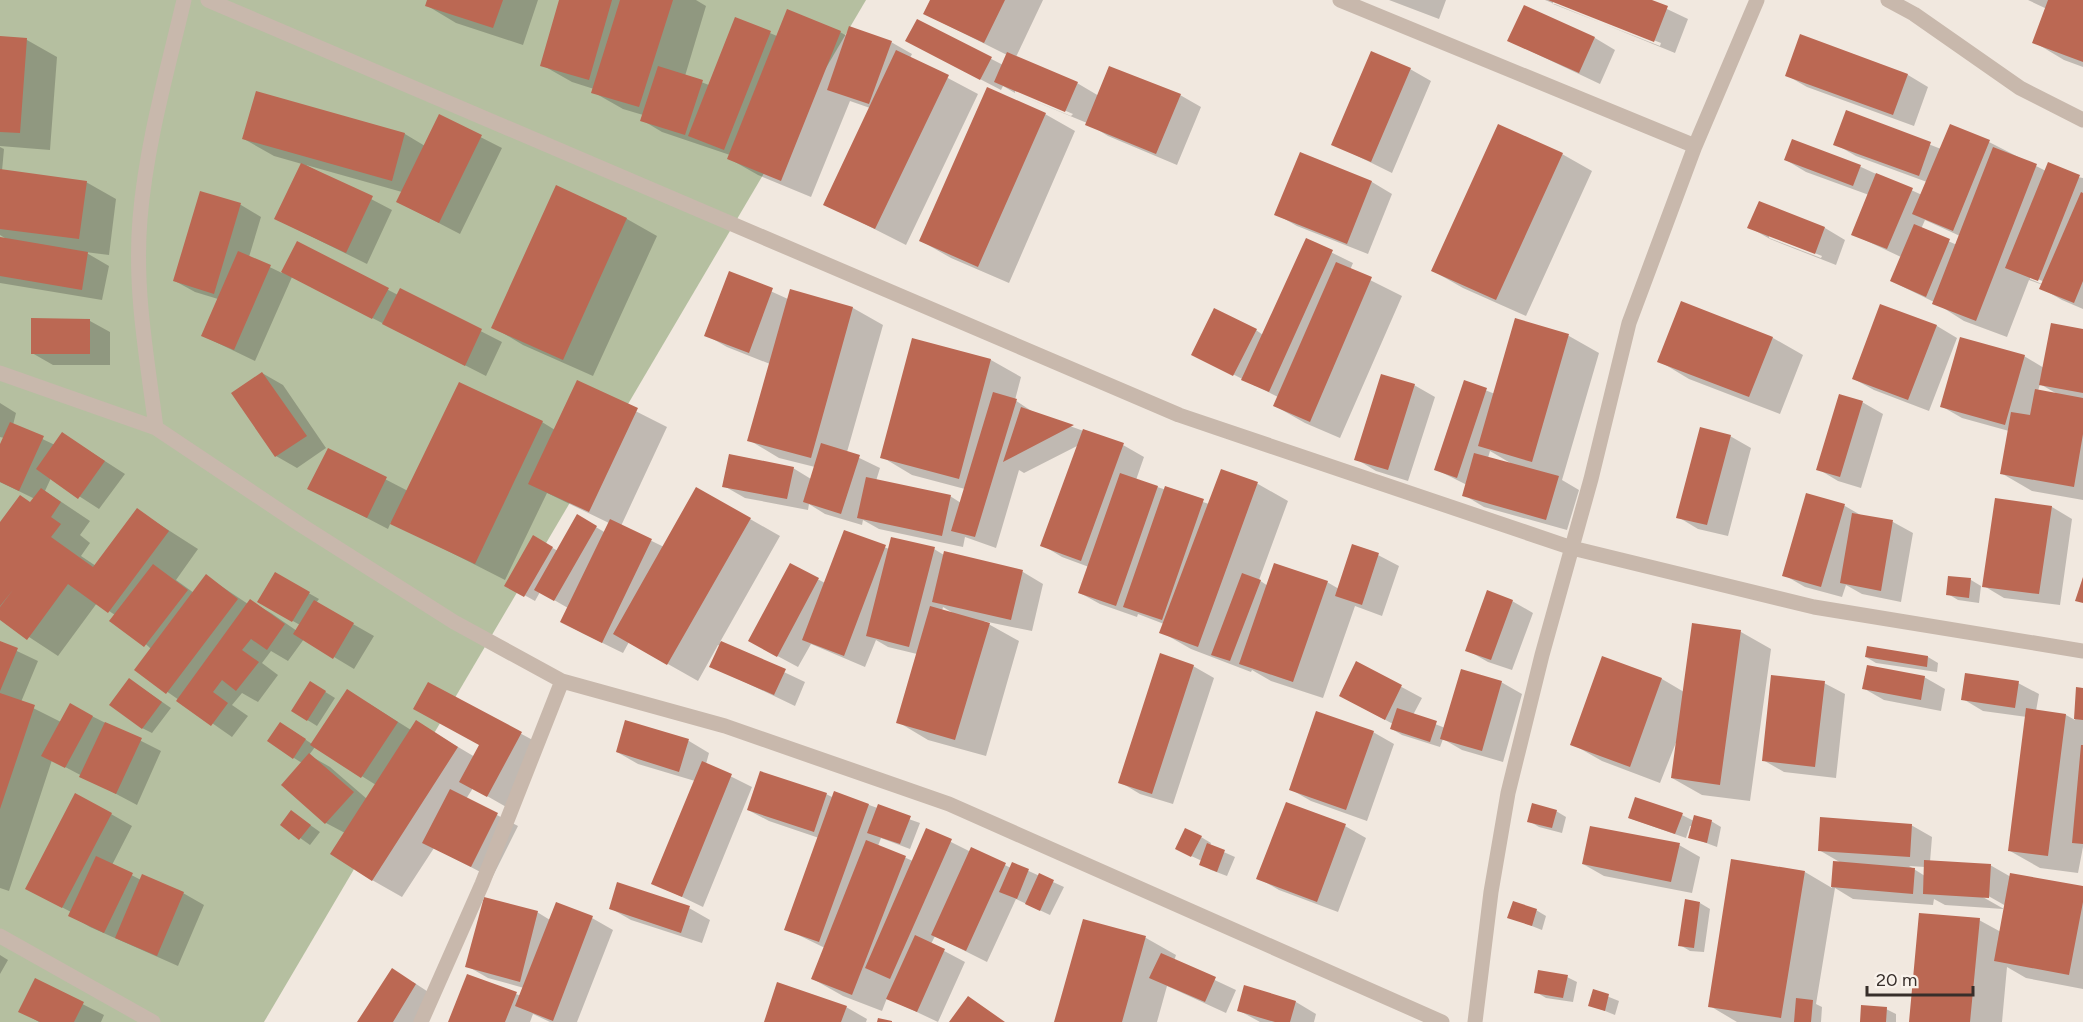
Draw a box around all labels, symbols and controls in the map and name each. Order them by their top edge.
scale bar [1867,959,1974,997]
text: 20 m [1876,969,1917,991]

